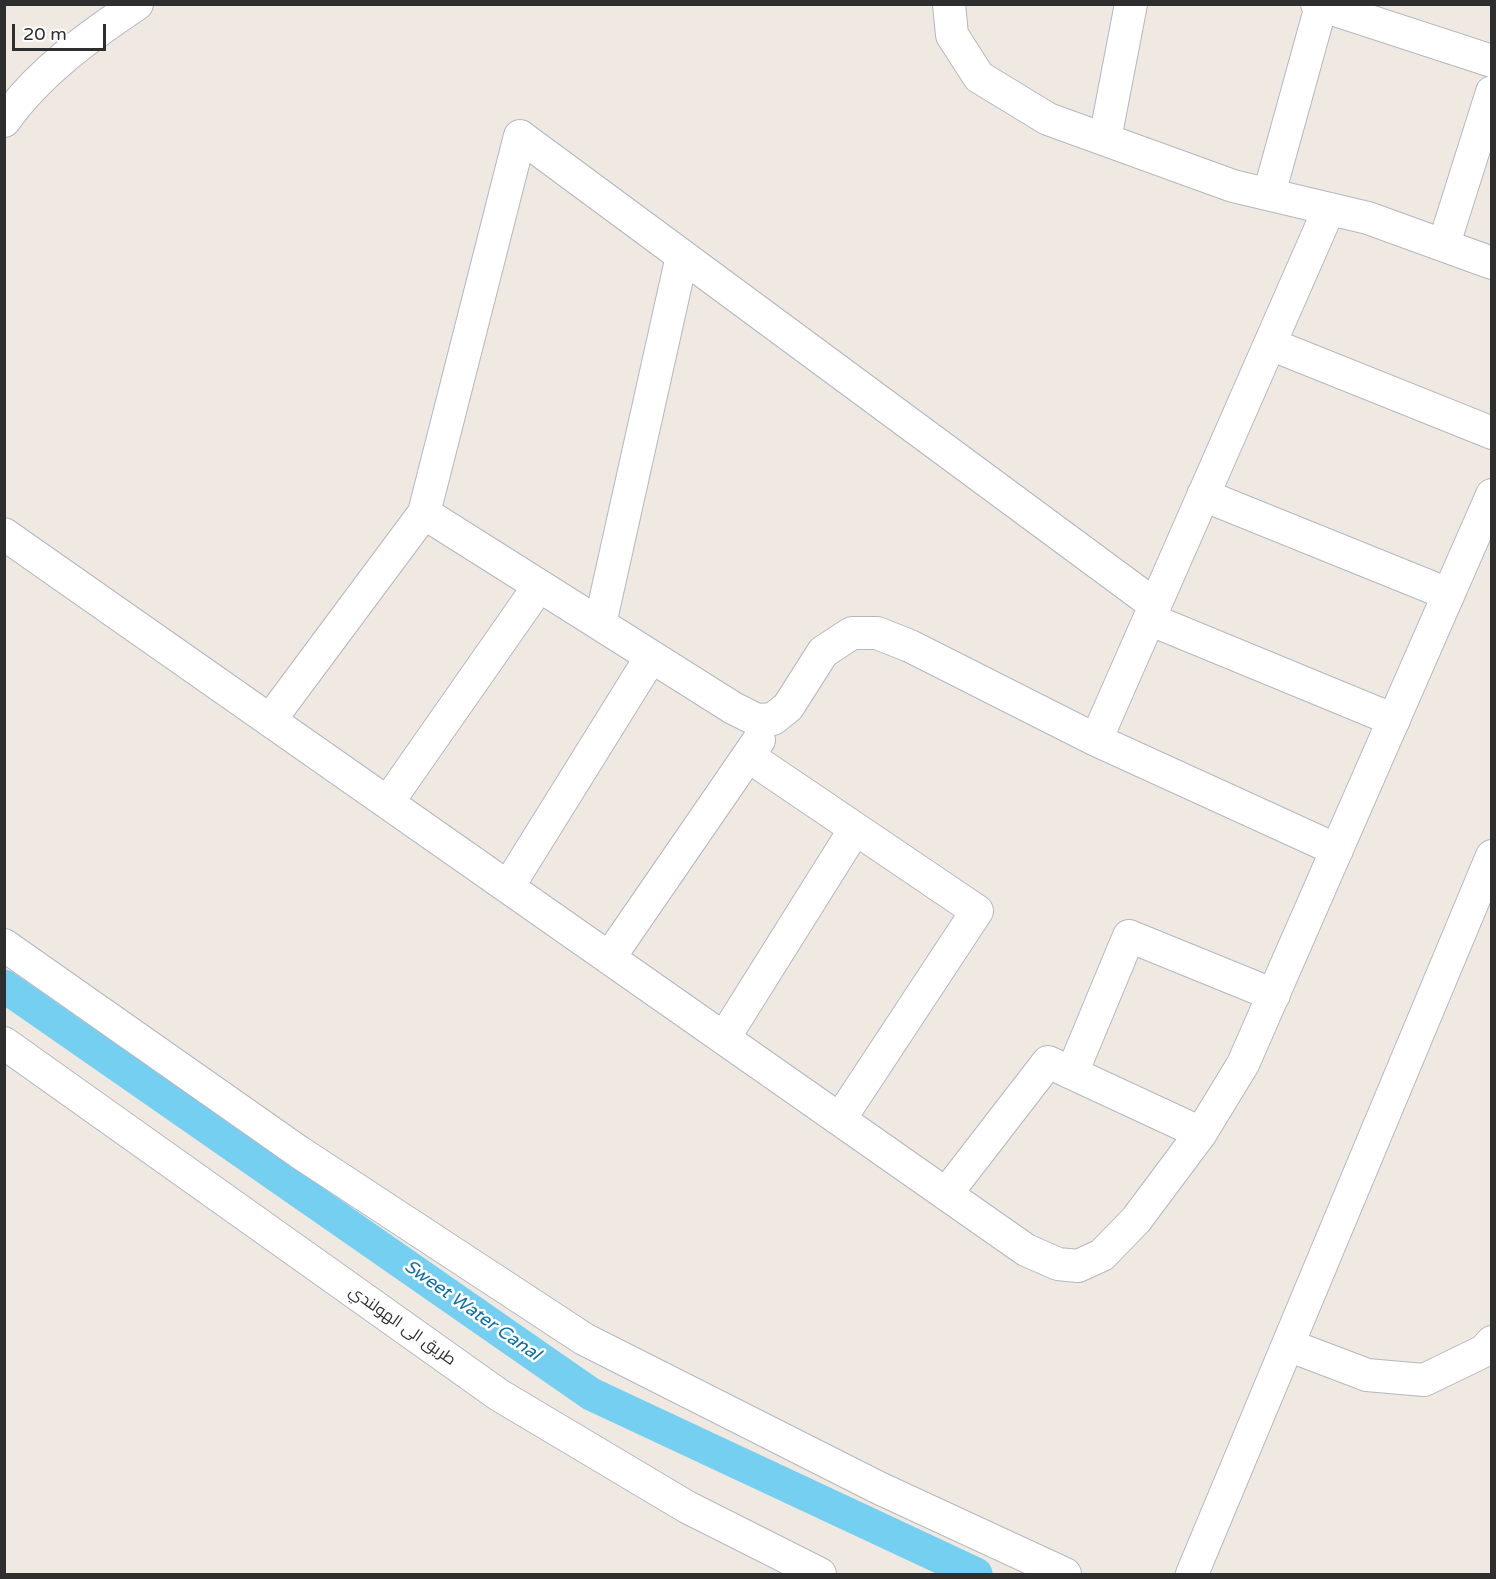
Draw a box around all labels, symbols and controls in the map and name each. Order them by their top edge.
scale bar [15,12,110,50]
text: 20 m [23,23,67,45]
water label: Sweet Water Canal [400,1256,544,1366]
street label: طريق الى الهولندي [345,1282,459,1370]

